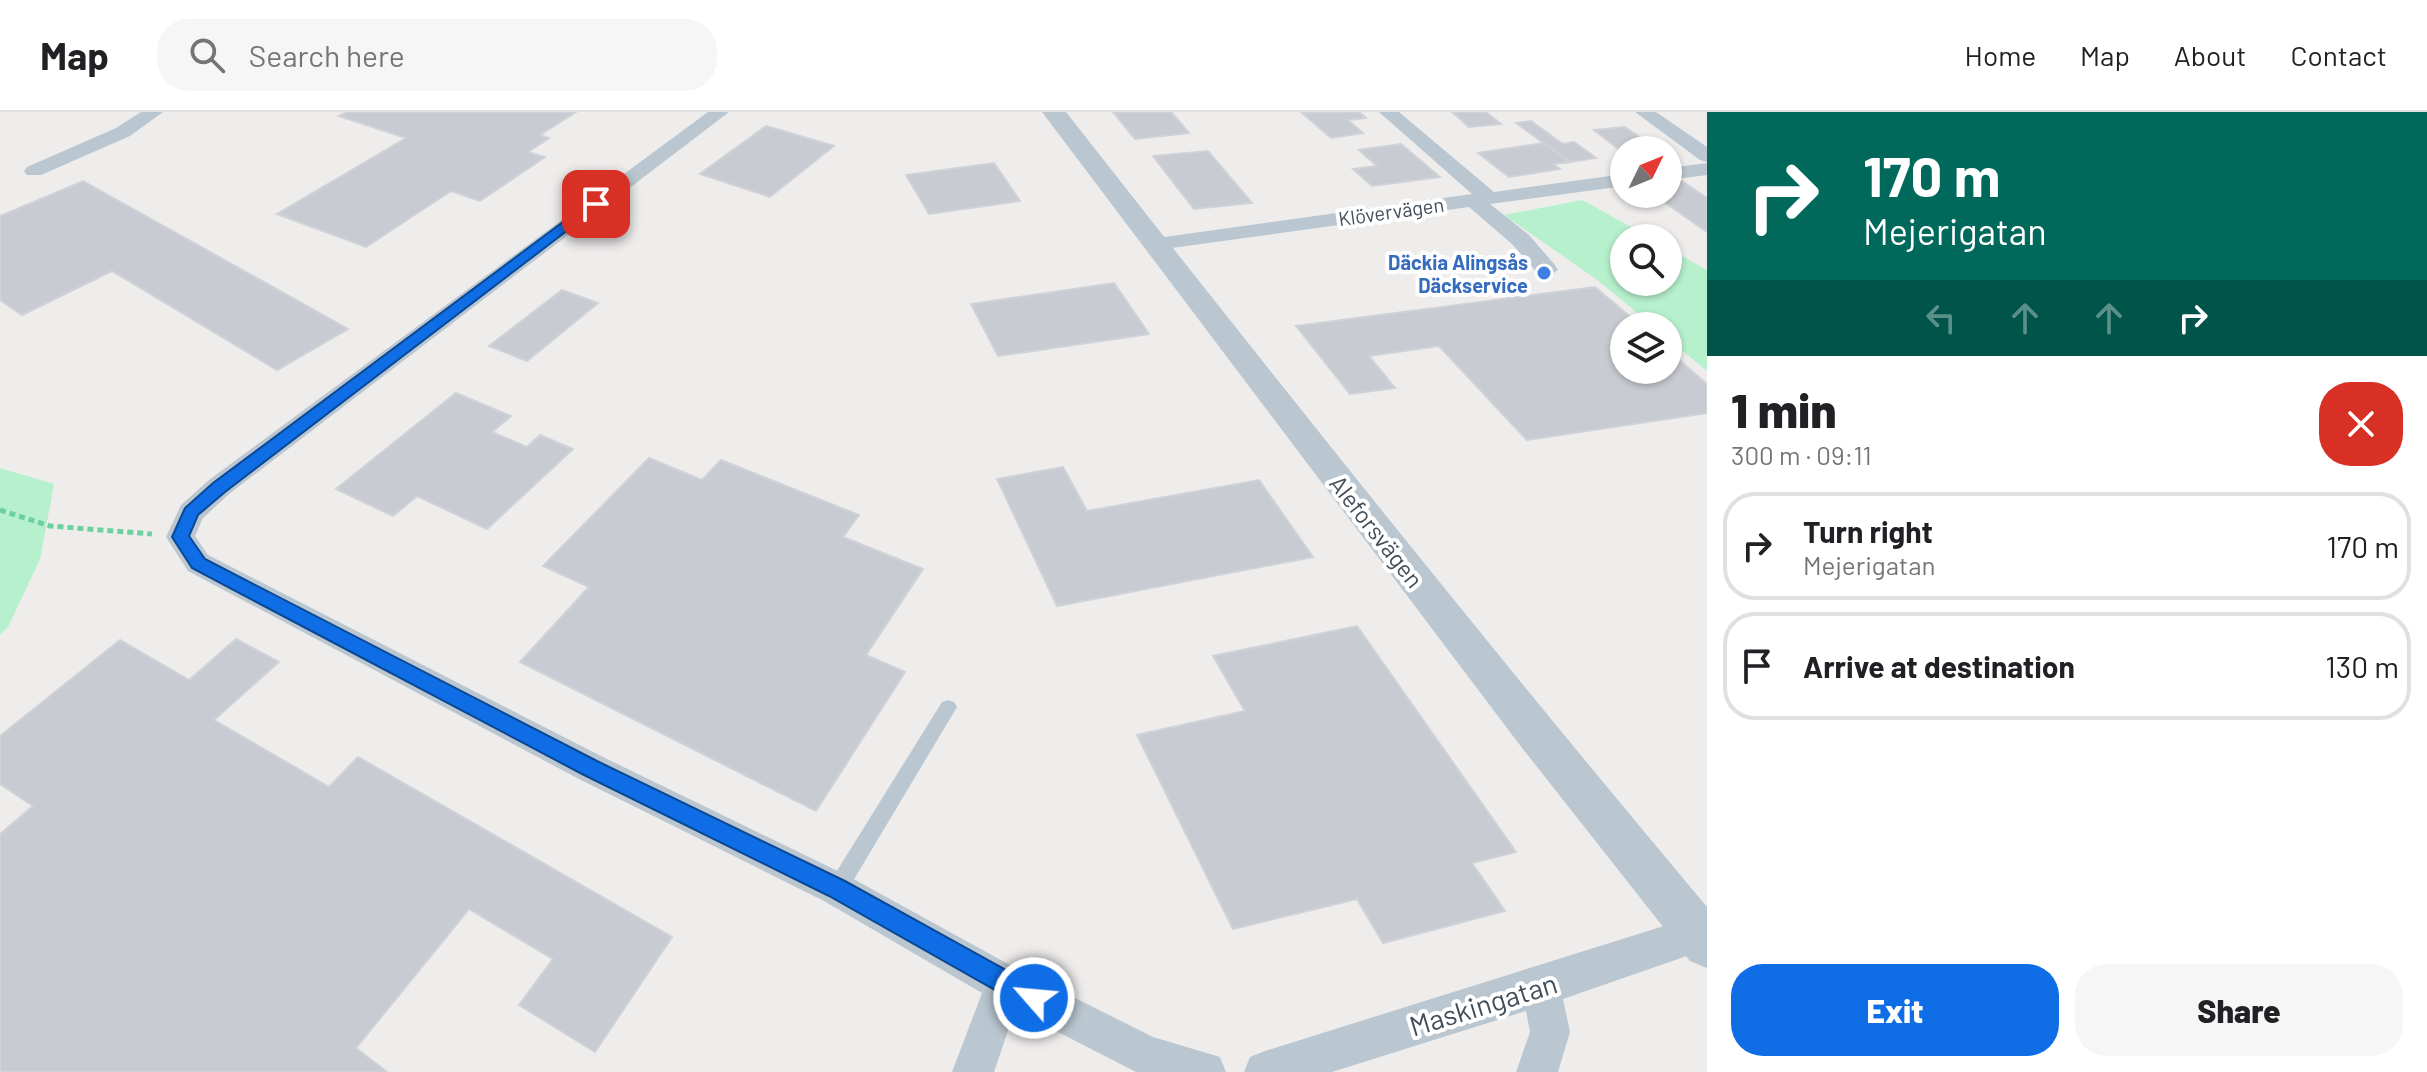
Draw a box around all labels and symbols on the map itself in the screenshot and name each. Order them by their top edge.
north arrow [1610,136,1682,208]
pin [562,170,630,238]
street label: Klövervägen [1337,192,1445,230]
place label: Däckia Alingsås Däckservice [1388,250,1528,297]
marker: Däckia Alingsås Däckservice [1535,264,1553,282]
street label: Aleforsvägen [1324,469,1430,593]
position arrow [992,956,1076,1040]
street label: Maskingatan [1405,965,1561,1043]

